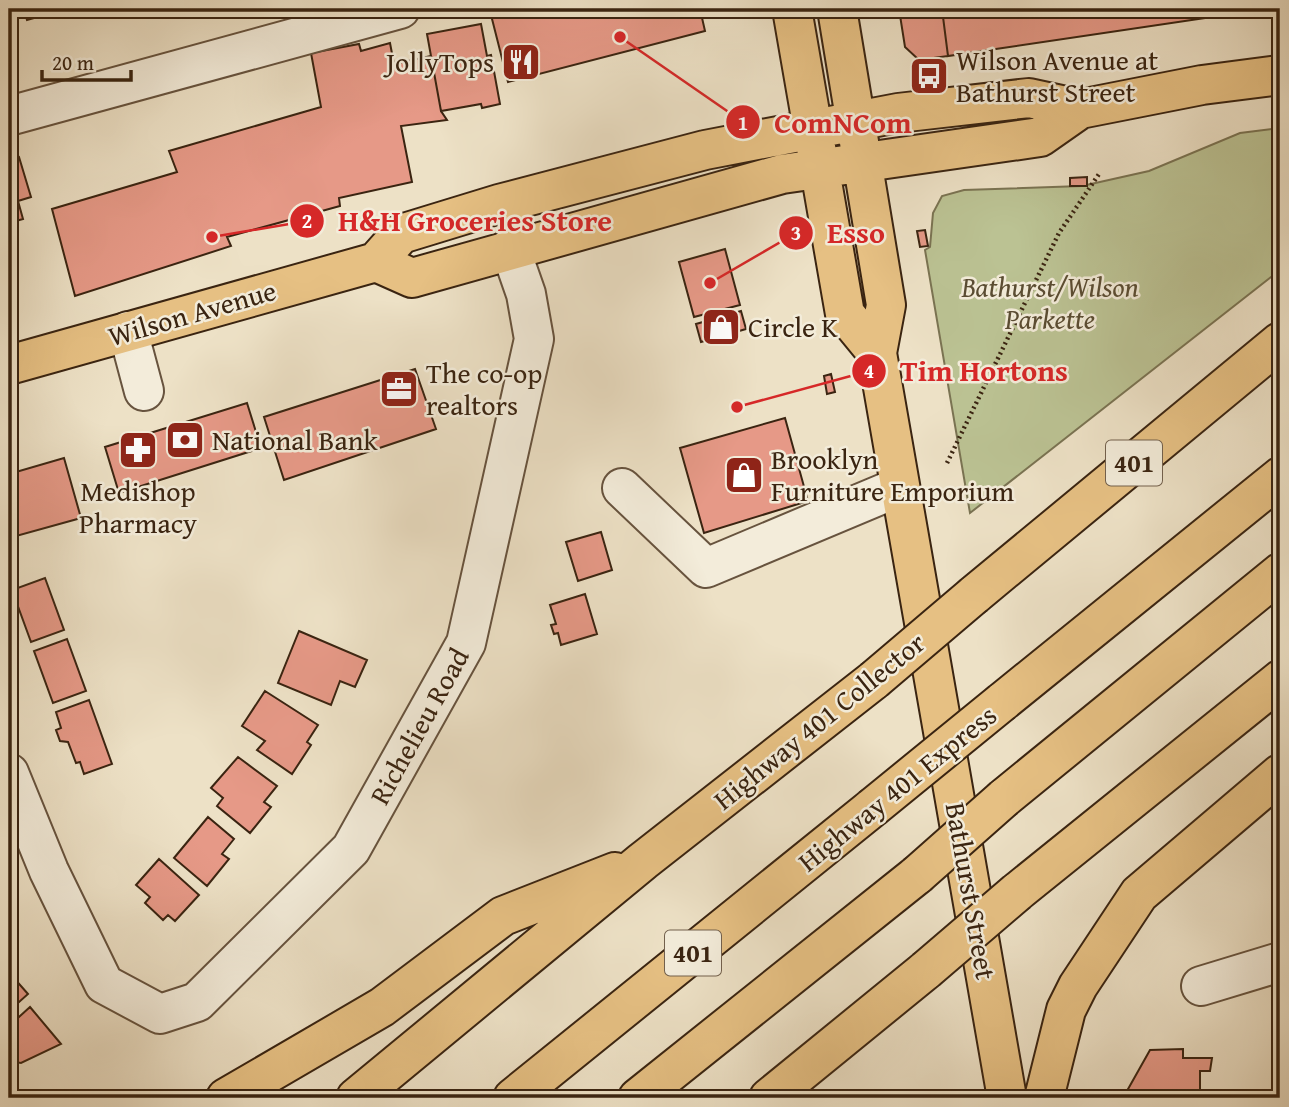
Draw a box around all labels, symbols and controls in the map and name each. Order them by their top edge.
scale bar [42,38,131,82]
place label: Wilson Avenue at Bathurst Street [956,39,1158,112]
place label: JollyTops [383,41,494,82]
restaurant icon: JollyTops [500,41,542,83]
text: 20 m [52,47,94,78]
bus stop icon: Wilson Avenue at Bathurst Street [908,55,950,97]
callout: ComNCom [725,97,926,148]
text: ComNCom [774,100,912,144]
text: 1 [738,107,748,138]
callout: H&H Groceries Store [289,195,626,246]
text: H&H Groceries Store [338,198,612,242]
text: 2 [302,205,312,236]
callout: Esso [778,207,899,258]
text: Esso [827,210,885,254]
text: 3 [791,217,801,248]
park label: Bathurst/Wilson Parkette [960,266,1139,339]
street label: Wilson Avenue [103,269,281,356]
shop icon: Circle K [700,306,742,348]
place label: Circle K [748,306,838,347]
callout: Tim Hortons [851,345,1082,396]
text: Tim Hortons [900,348,1068,392]
place label: The co-op realtors [426,352,542,425]
text: 4 [864,355,875,386]
office icon: The co-op realtors [378,368,420,410]
bank icon: National Bank [164,419,206,461]
place label: National Bank [212,419,378,460]
pharmacy icon: Medishop Pharmacy [117,429,159,471]
place label: Brooklyn Furniture Emporium [771,438,1014,511]
road number: 401 [1106,440,1162,485]
shop icon: Brooklyn Furniture Emporium [723,454,765,496]
place label: Medishop Pharmacy [79,470,197,543]
street label: Highway 401 Collector [704,622,934,819]
street label: Richelieu Road [359,640,479,812]
street label: Highway 401 Express [788,694,1005,881]
street label: Bathurst Street [936,799,1007,983]
road number: 401 [665,930,721,976]

